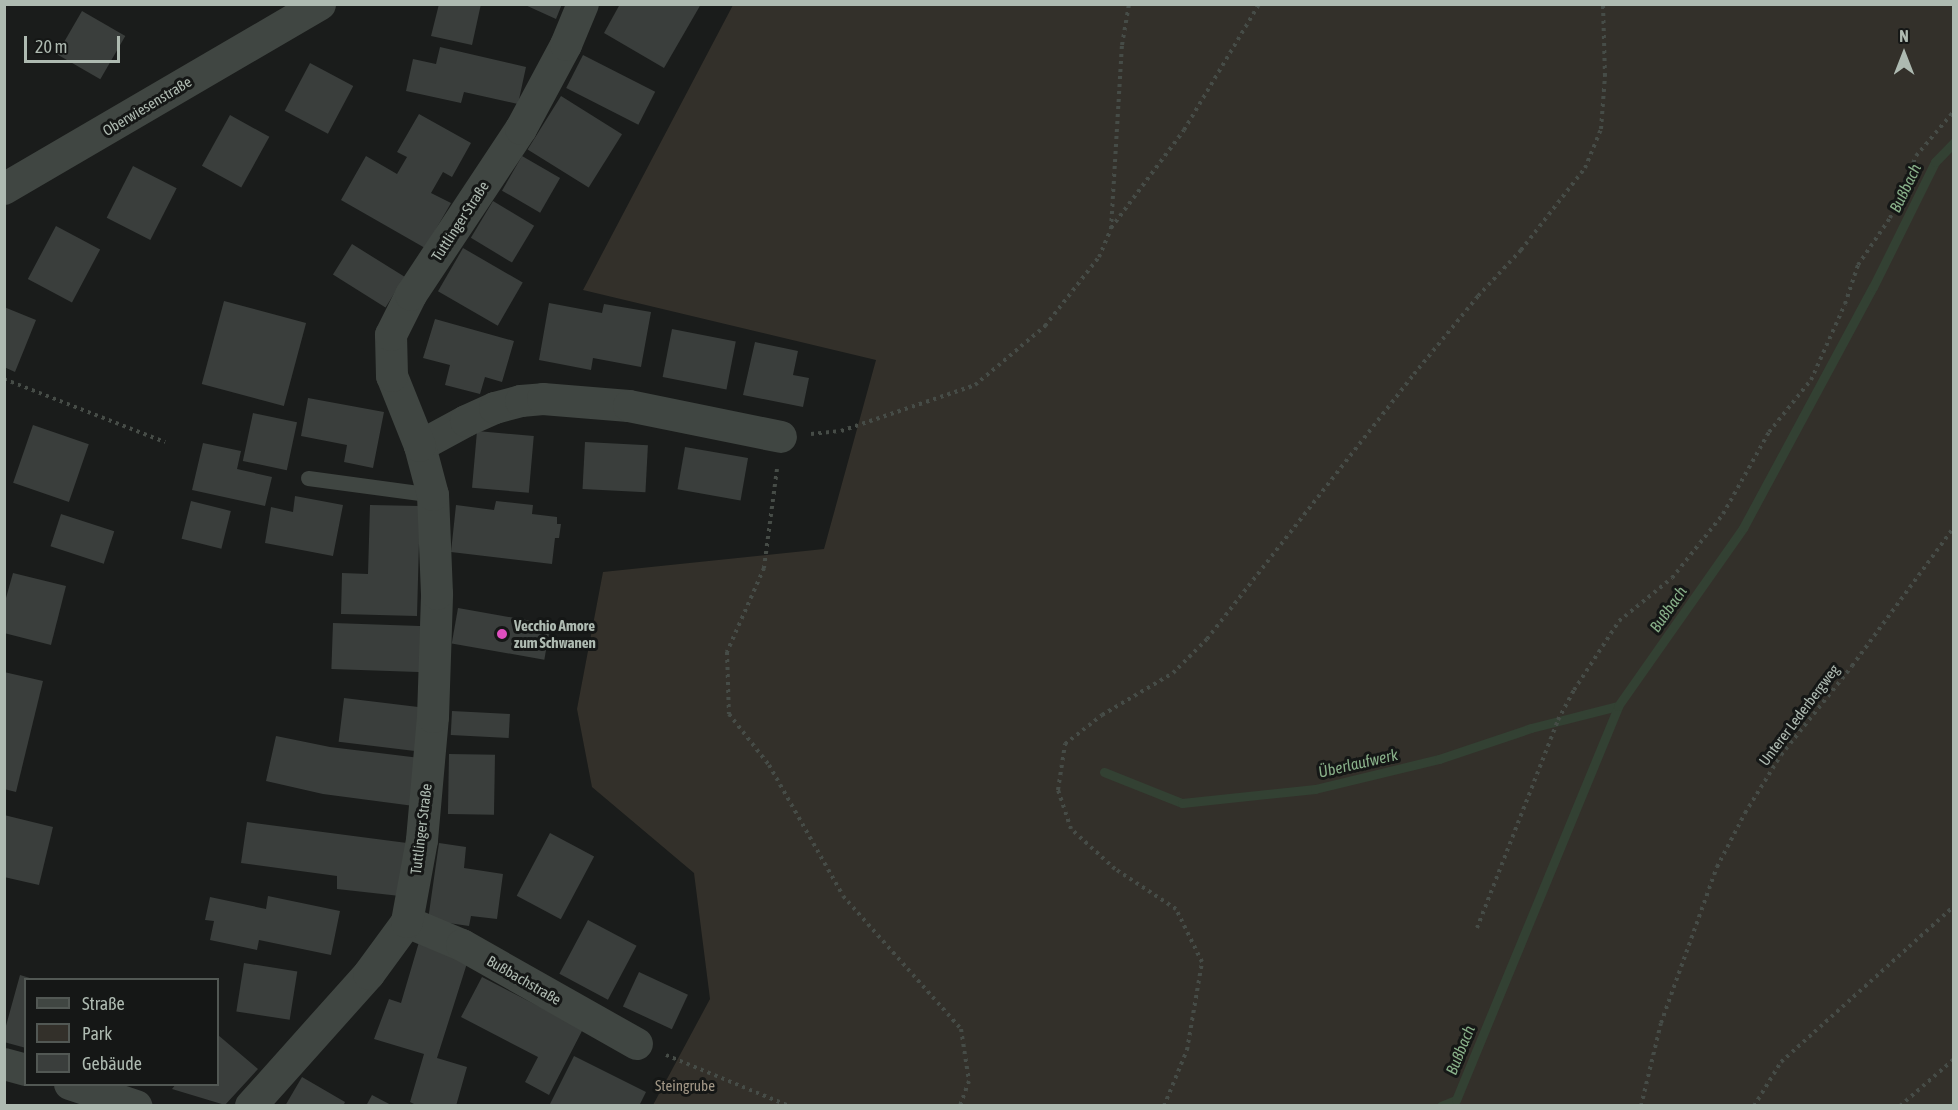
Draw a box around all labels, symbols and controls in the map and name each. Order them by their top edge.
scale bar [27,24,123,62]
north arrow [1874,24,1934,84]
text: N [1899,27,1909,45]
text: 20 m [35,36,67,57]
street label: Oberwiesenstraße [99,72,195,140]
water label: Bußbach [1885,161,1925,215]
street label: Tuttlinger Straße [428,178,492,264]
water label: Bußbach [1645,582,1691,636]
place label: Vecchio Amore zum Schwanen [514,616,596,651]
marker: Vecchio Amore zum Schwanen [495,627,509,641]
street label: Unterer Lederbergweg [1755,661,1843,769]
water label: Überlaufwerk [1316,745,1400,781]
street label: Tuttlinger Straße [406,783,436,875]
street label: Bußbachstraße [484,951,564,1009]
legend [24,978,219,1086]
text: Straße [82,993,125,1014]
text: Park [82,1023,112,1044]
water label: Bußbach [1441,1023,1479,1077]
text: Gebäude [82,1053,142,1074]
park label: Steingrube [655,1077,715,1095]

